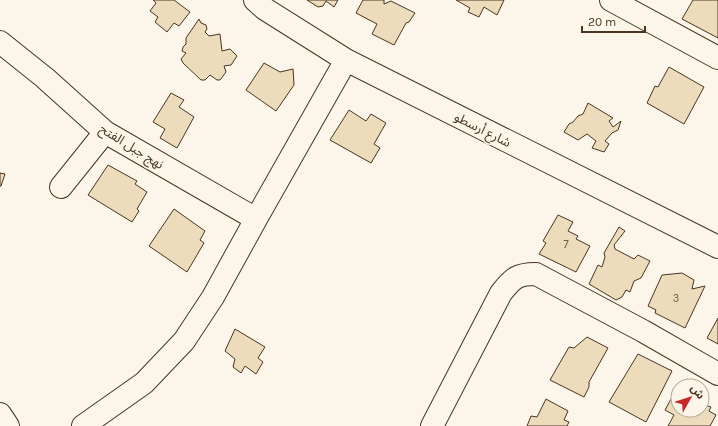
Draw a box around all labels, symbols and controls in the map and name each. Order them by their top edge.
scale bar [582,8,645,34]
text: 20 m [588,15,616,29]
street label: شارع أرسطو [451,108,514,153]
street label: نهج جبل الفتح [95,121,166,175]
house number: 7 [563,238,569,251]
house number: 3 [673,292,679,305]
north arrow [670,378,710,418]
text: ش [688,382,707,402]

